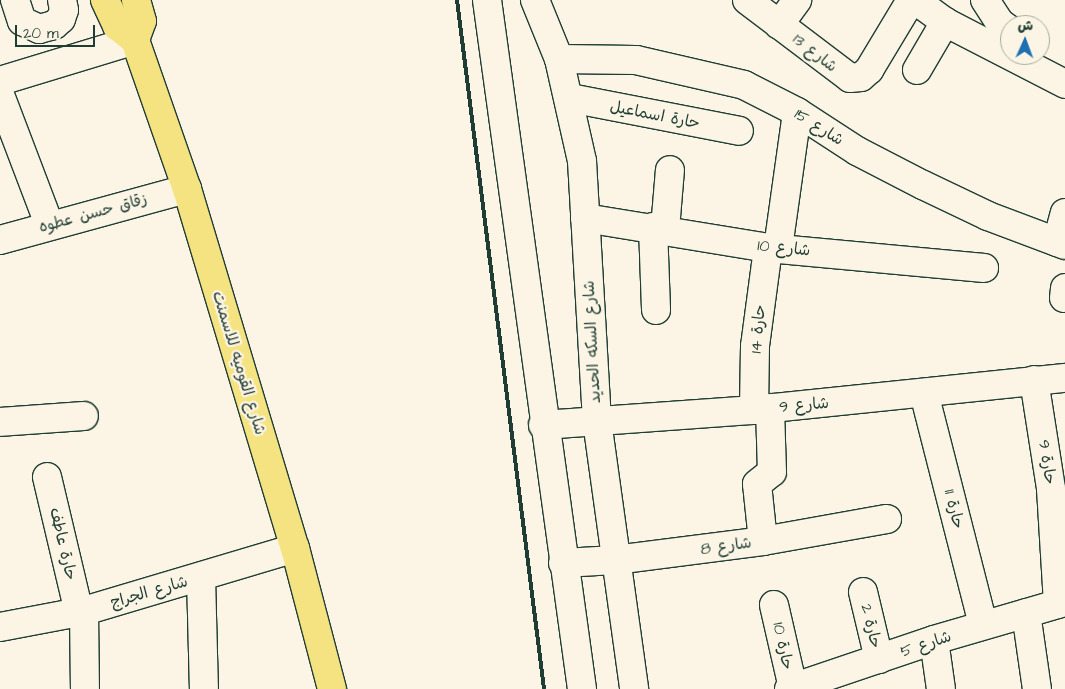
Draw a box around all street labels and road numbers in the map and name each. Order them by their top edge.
street label: شارع 13 [789,30,841,76]
street label: حارة اسماعيل [608,97,702,133]
street label: شارع 15 [791,104,847,150]
street label: زقاق حسن عطوه [37,189,149,237]
street label: شارع 10 [757,236,811,260]
street label: شارع السكه الحديد [579,280,605,404]
street label: شارع القوميه للاسمنت [208,289,270,437]
street label: حارة 14 [746,304,770,354]
street label: شارع 9 [778,393,830,417]
street label: حارة 9 [1034,438,1060,486]
street label: حارة 11 [940,487,968,531]
street label: حارة عاطف [45,506,81,582]
street label: شارع 8 [699,533,753,559]
street label: شارع الجراج [108,572,190,612]
street label: حارة 2 [857,602,885,650]
street label: حارة 10 [769,621,797,671]
street label: شارع 5 [898,627,954,661]

